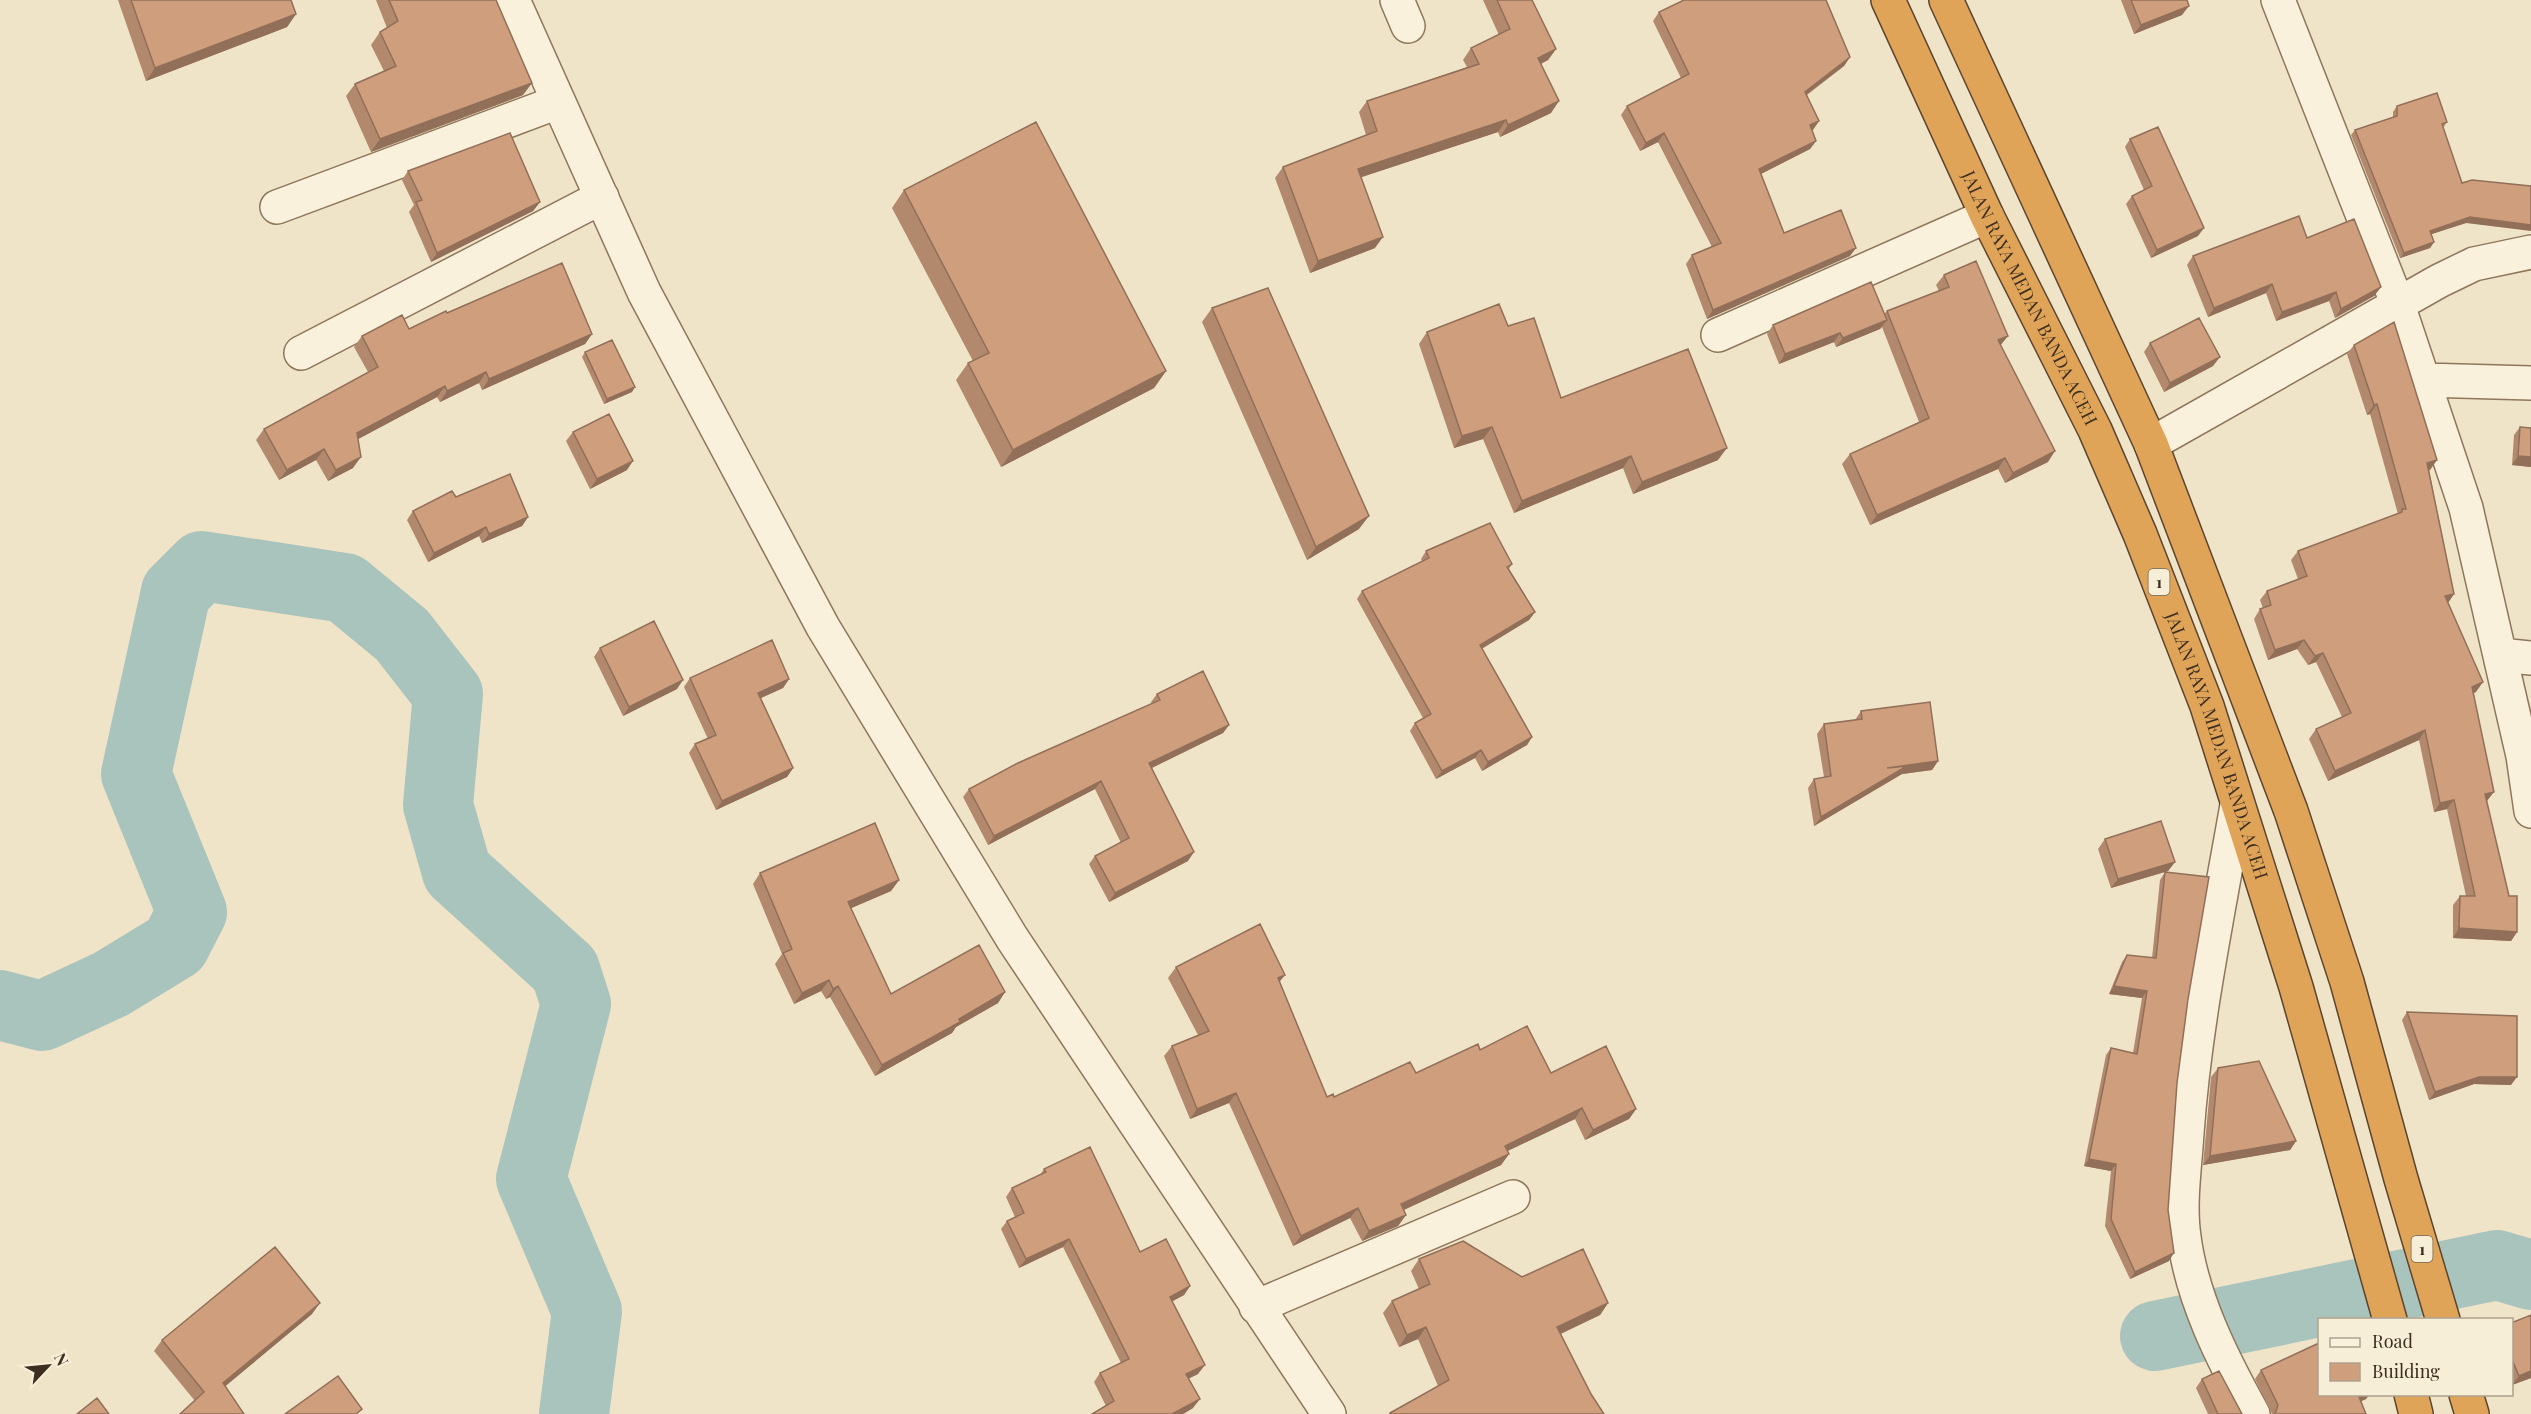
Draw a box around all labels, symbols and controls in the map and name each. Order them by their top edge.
street label: JALAN RAYA MEDAN BANDA ACEH [1956,166,2104,429]
road number: 1 [2148,569,2170,595]
street label: JALAN RAYA MEDAN BANDA ACEH [2160,607,2274,882]
road number: 1 [2412,1236,2432,1262]
legend [2318,1318,2513,1396]
text: Road [2372,1329,2413,1353]
north arrow [18,1336,78,1396]
text: N [50,1349,74,1369]
text: Building [2372,1359,2440,1383]

